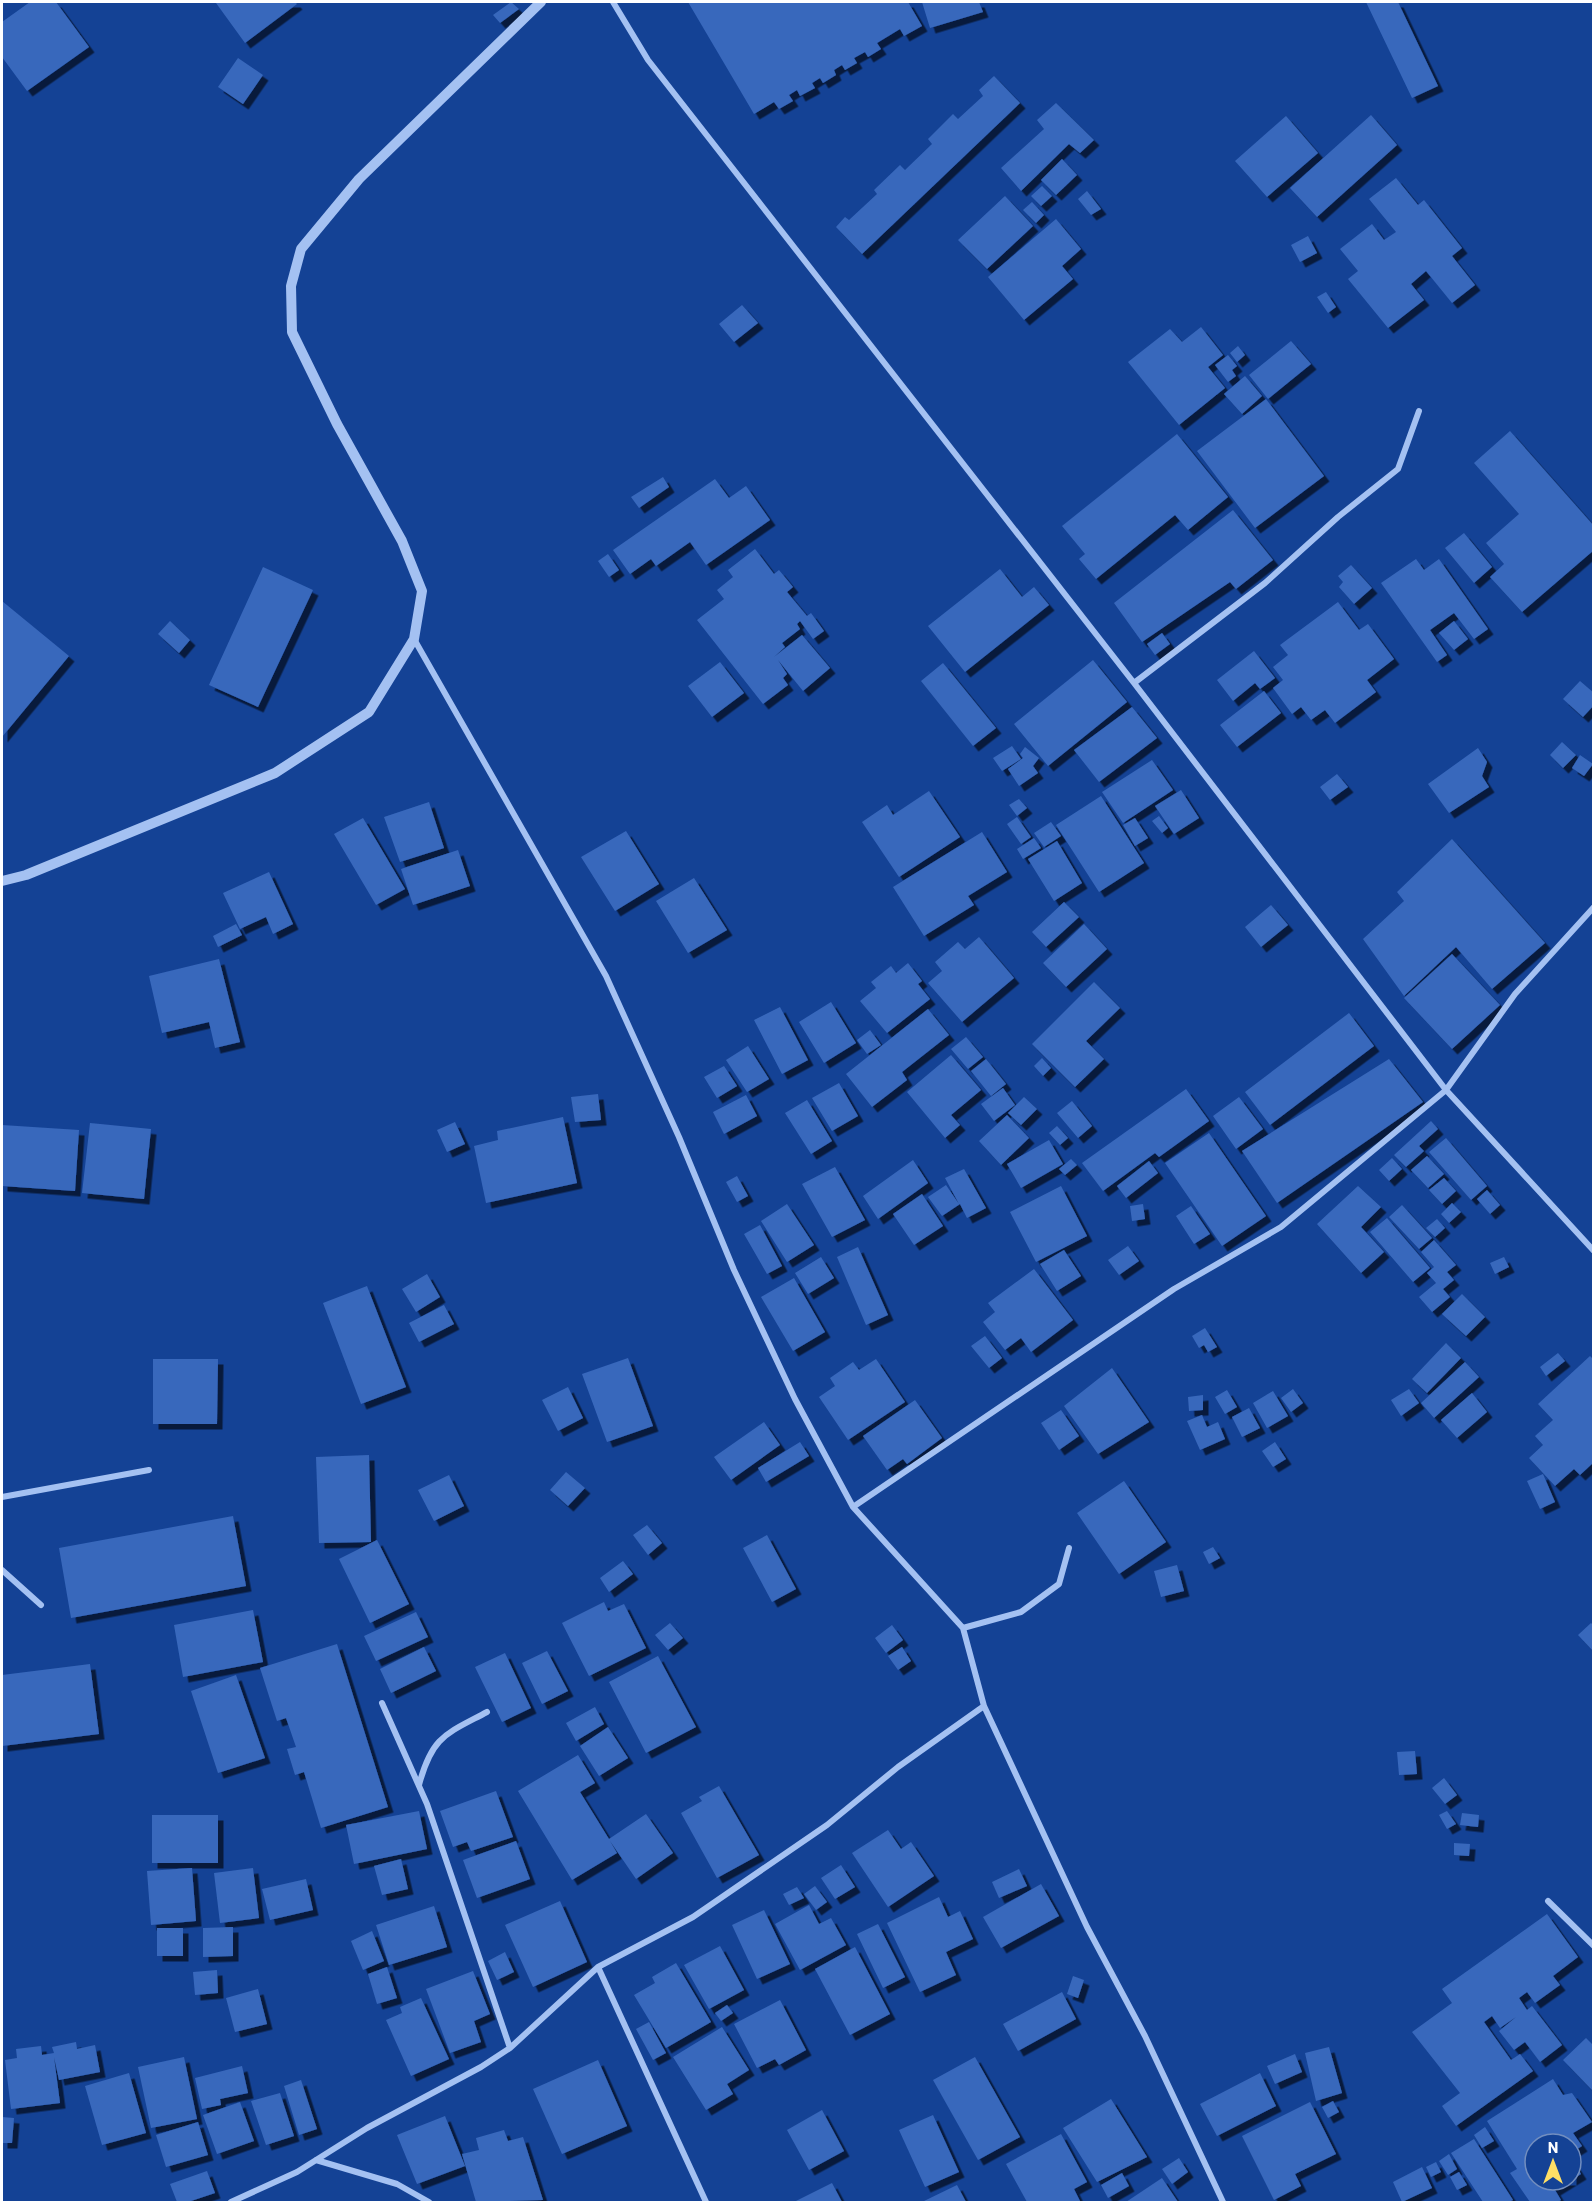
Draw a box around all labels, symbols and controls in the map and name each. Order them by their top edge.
north arrow [1523,2132,1583,2192]
text: N [1548,2137,1558,2156]

